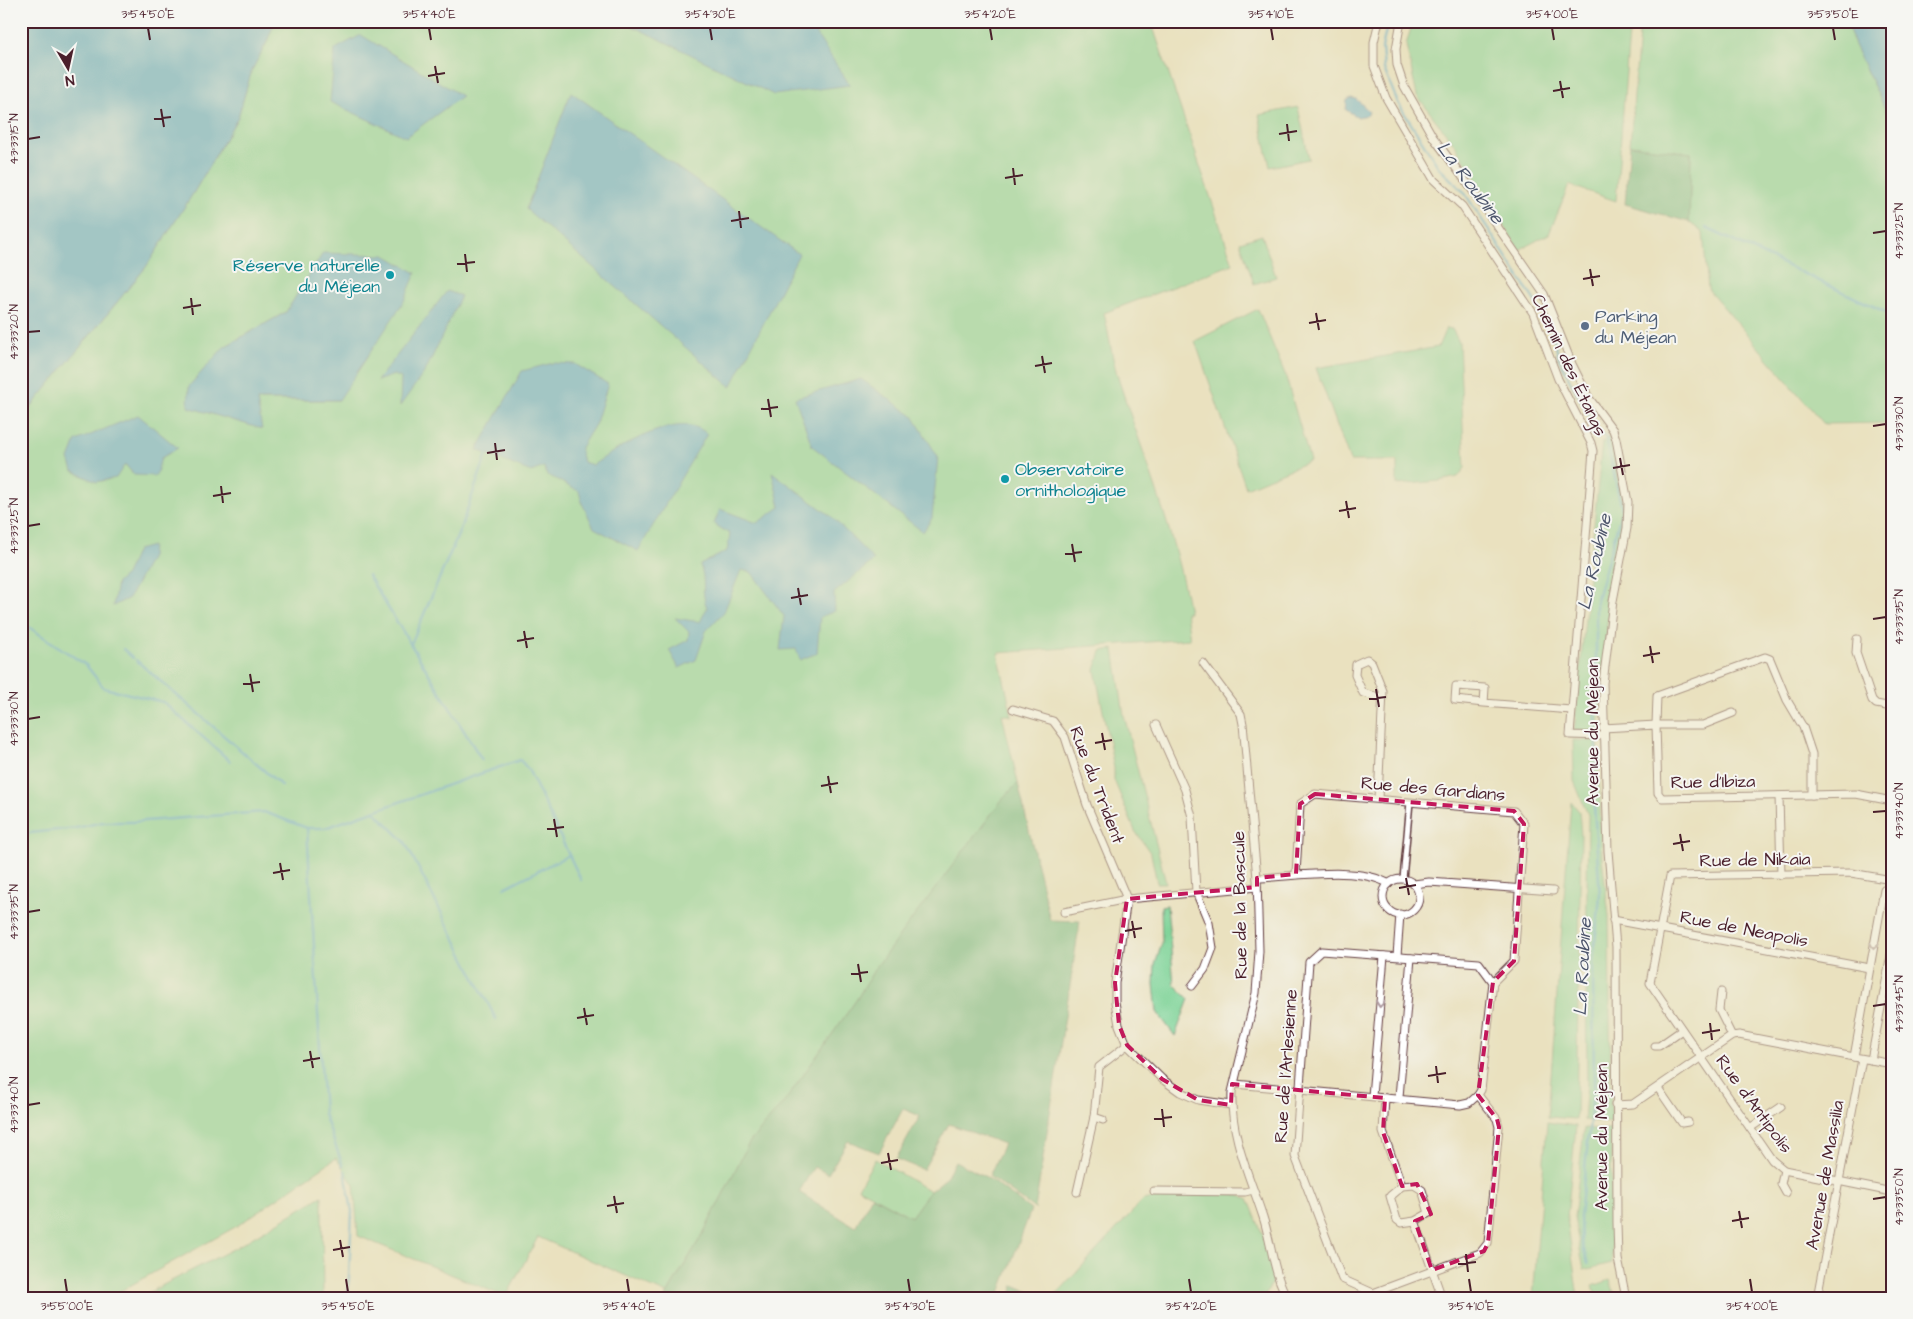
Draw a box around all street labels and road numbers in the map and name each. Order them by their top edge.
street label: Chemin des Étangs [1524,290,1613,440]
street label: Avenue du Méjean [1580,659,1605,806]
street label: Rue du Trident [1063,723,1131,848]
street label: Rue d'Ibiza [1670,769,1756,795]
street label: Rue des Gardians [1360,770,1506,808]
street label: Rue de la Bascule [1226,830,1254,979]
street label: Rue de Nikaia [1699,847,1811,873]
street label: Rue de Neapolis [1678,904,1810,954]
street label: Rue de l'Arlesienne [1268,988,1304,1144]
street label: Rue d'Antipolis [1710,1050,1798,1158]
street label: Avenue du Méjean [1589,1064,1614,1211]
street label: Avenue de Massilia [1800,1098,1850,1252]

